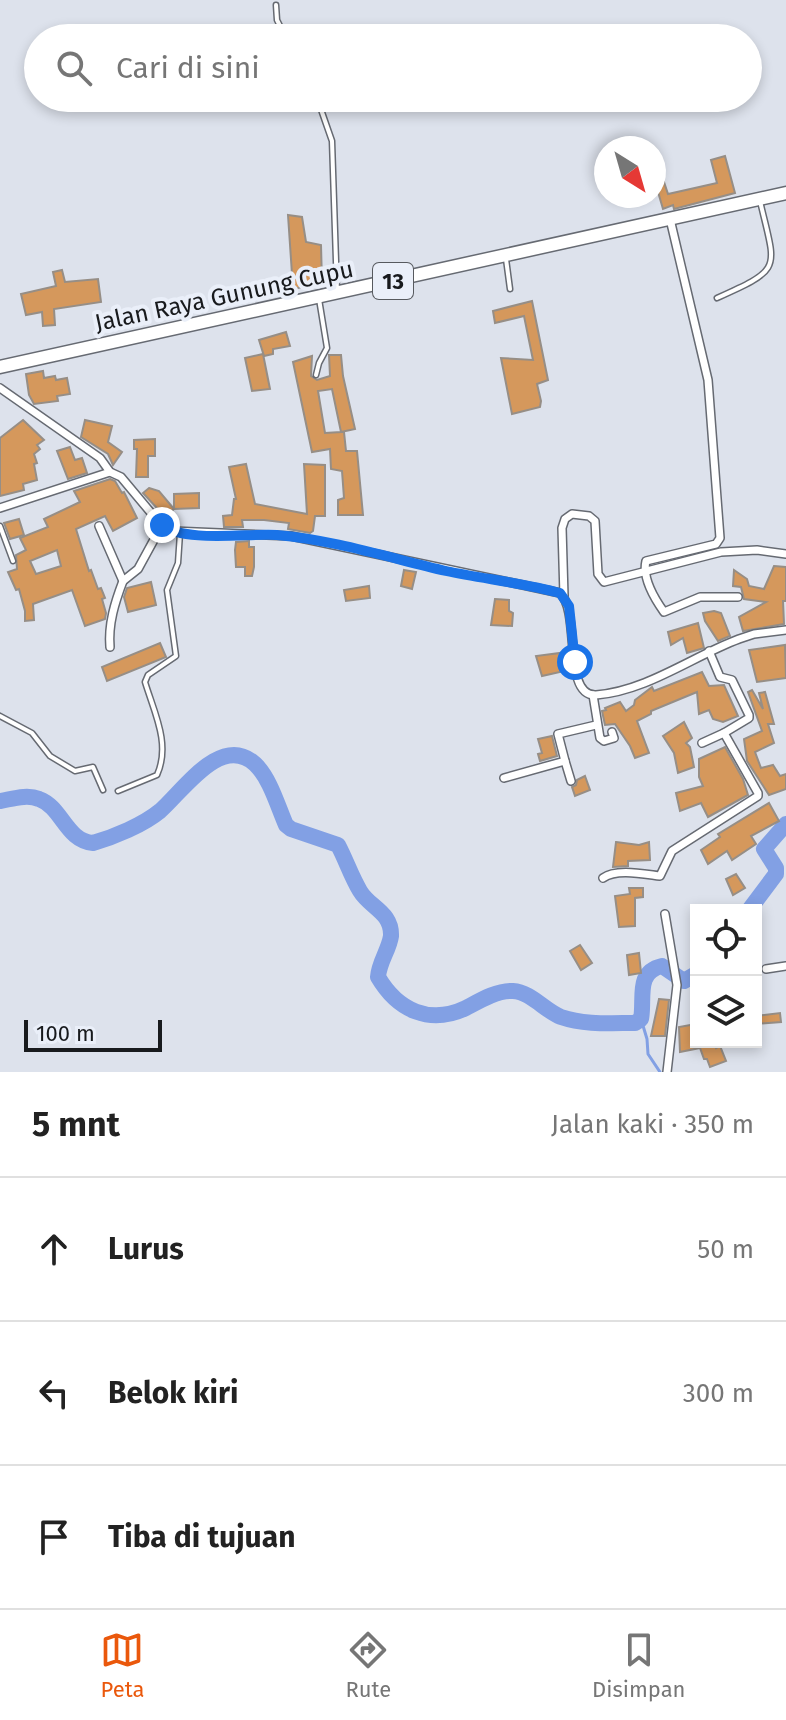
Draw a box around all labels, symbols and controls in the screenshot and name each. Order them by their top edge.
search box [24,24,762,112]
icon: search [52,46,96,90]
text: Cari di sini [116,50,260,86]
north arrow [594,136,666,208]
street label: Jalan Raya Gunung Cupu [92,255,356,337]
road number: 13 [373,263,413,299]
route end [144,507,180,543]
route start [557,644,593,680]
map controls [690,904,762,1048]
button: locate [690,904,762,976]
button: layers [690,976,762,1048]
scale bar [24,1016,162,1052]
text: 100 m [36,1020,95,1047]
text: 5 mnt [32,1104,120,1145]
text: Jalan kaki · 350 m [551,1109,754,1140]
icon: ahead [32,1227,76,1271]
text: Lurus [108,1231,184,1267]
text: 50 m [697,1234,754,1265]
icon: left [32,1371,76,1415]
text: Belok kiri [108,1375,239,1411]
text: 300 m [683,1378,754,1409]
icon: arrive [32,1515,76,1559]
text: Tiba di tujuan [108,1519,295,1555]
tab: Peta [100,1628,144,1703]
tab: Rute [345,1628,391,1703]
tab: Disimpan [592,1628,686,1703]

